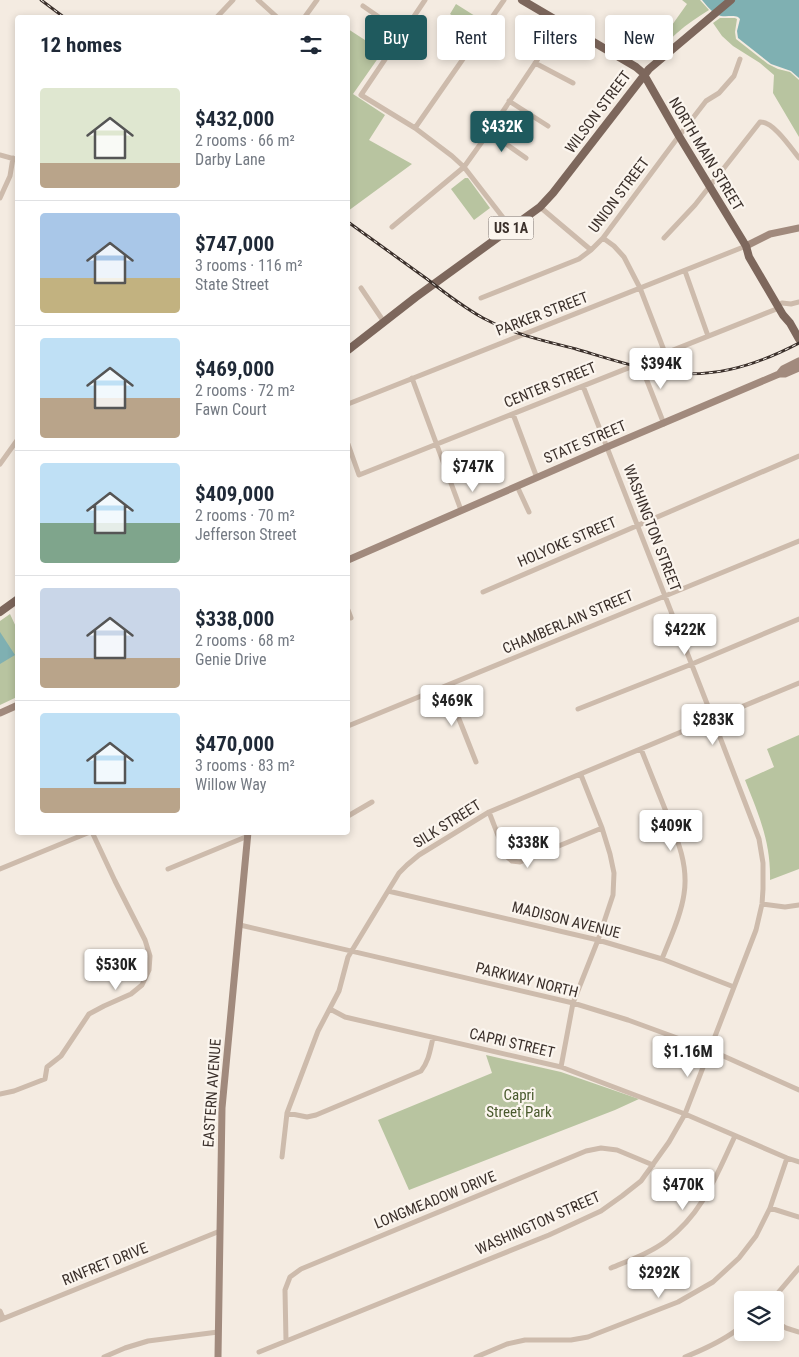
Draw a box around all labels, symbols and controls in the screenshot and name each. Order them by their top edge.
chip: Buy [365,15,427,60]
chip: Rent [437,15,505,60]
chip: Filters [515,15,595,60]
chip: New [605,15,673,60]
icon: filters [297,31,325,59]
text: 12 homes [40,33,122,57]
street label: WILSON STREET [561,67,635,157]
street label: NORTH MAIN STREET [665,94,747,214]
text: $432,000 [195,107,274,131]
icon: home [80,108,140,168]
pin: $432K [467,110,537,153]
text: $432K [481,117,523,136]
text: 2 rooms · 66 m² [195,131,295,150]
text: Darby Lane [195,150,265,169]
street label: UNION STREET [585,154,653,236]
road number: US 1A [488,217,534,240]
text: $747,000 [195,232,274,256]
icon: home [80,233,140,293]
text: 3 rooms · 116 m² [195,256,303,275]
text: State Street [195,275,269,294]
street label: PARKER STREET [493,288,591,340]
pin: $394K [626,348,696,390]
text: $394K [640,354,682,373]
text: $469,000 [195,357,274,381]
icon: home [80,358,140,418]
street label: CENTER STREET [501,358,599,412]
text: 2 rooms · 72 m² [195,381,295,400]
text: Fawn Court [195,400,267,419]
street label: STATE STREET [541,416,629,467]
pin: $747K [438,450,508,493]
text: $747K [452,457,494,476]
street label: WASHINGTON STREET [619,462,685,594]
text: $409,000 [195,482,274,506]
icon: home [80,483,140,543]
text: 2 rooms · 70 m² [195,506,295,525]
street label: HOLYOKE STREET [515,513,619,571]
text: Jefferson Street [195,525,297,544]
street label: CHAMBERLAIN STREET [500,586,636,658]
text: $338,000 [195,607,274,631]
icon: home [80,608,140,668]
pin: $422K [650,614,720,656]
text: $422K [664,620,706,639]
text: 2 rooms · 68 m² [195,631,295,650]
text: Genie Drive [195,650,266,669]
pin: $469K [417,684,487,727]
text: $469K [431,691,473,710]
pin: $283K [678,704,748,746]
text: $283K [692,710,734,729]
text: $470,000 [195,732,274,756]
icon: home [80,733,140,793]
text: 3 rooms · 83 m² [195,756,295,775]
text: Willow Way [195,775,266,794]
street label: SILK STREET [410,796,484,852]
pin: $409K [636,810,706,852]
text: $409K [650,816,692,835]
pin: $338K [493,826,563,869]
text: $338K [507,833,549,852]
street label: MADISON AVENUE [510,898,622,942]
pin: $530K [81,948,151,991]
text: $530K [95,955,137,974]
street label: PARKWAY NORTH [474,959,580,1001]
street label: CAPRI STREET [468,1024,557,1062]
pin: $1.16M [647,1036,729,1078]
street label: EASTERN AVENUE [199,1038,225,1148]
text: $1.16M [663,1042,713,1061]
park label: Capri Street Park [486,1086,552,1121]
street label: LONGMEADOW DRIVE [371,1167,499,1233]
pin: $470K [648,1168,718,1211]
text: $470K [662,1175,704,1194]
street label: WASHINGTON STREET [473,1187,603,1259]
street label: RINFRET DRIVE [59,1239,151,1289]
pin: $292K [624,1256,694,1299]
text: $292K [638,1263,680,1282]
map controls [734,1291,784,1341]
button: layers [734,1291,784,1341]

